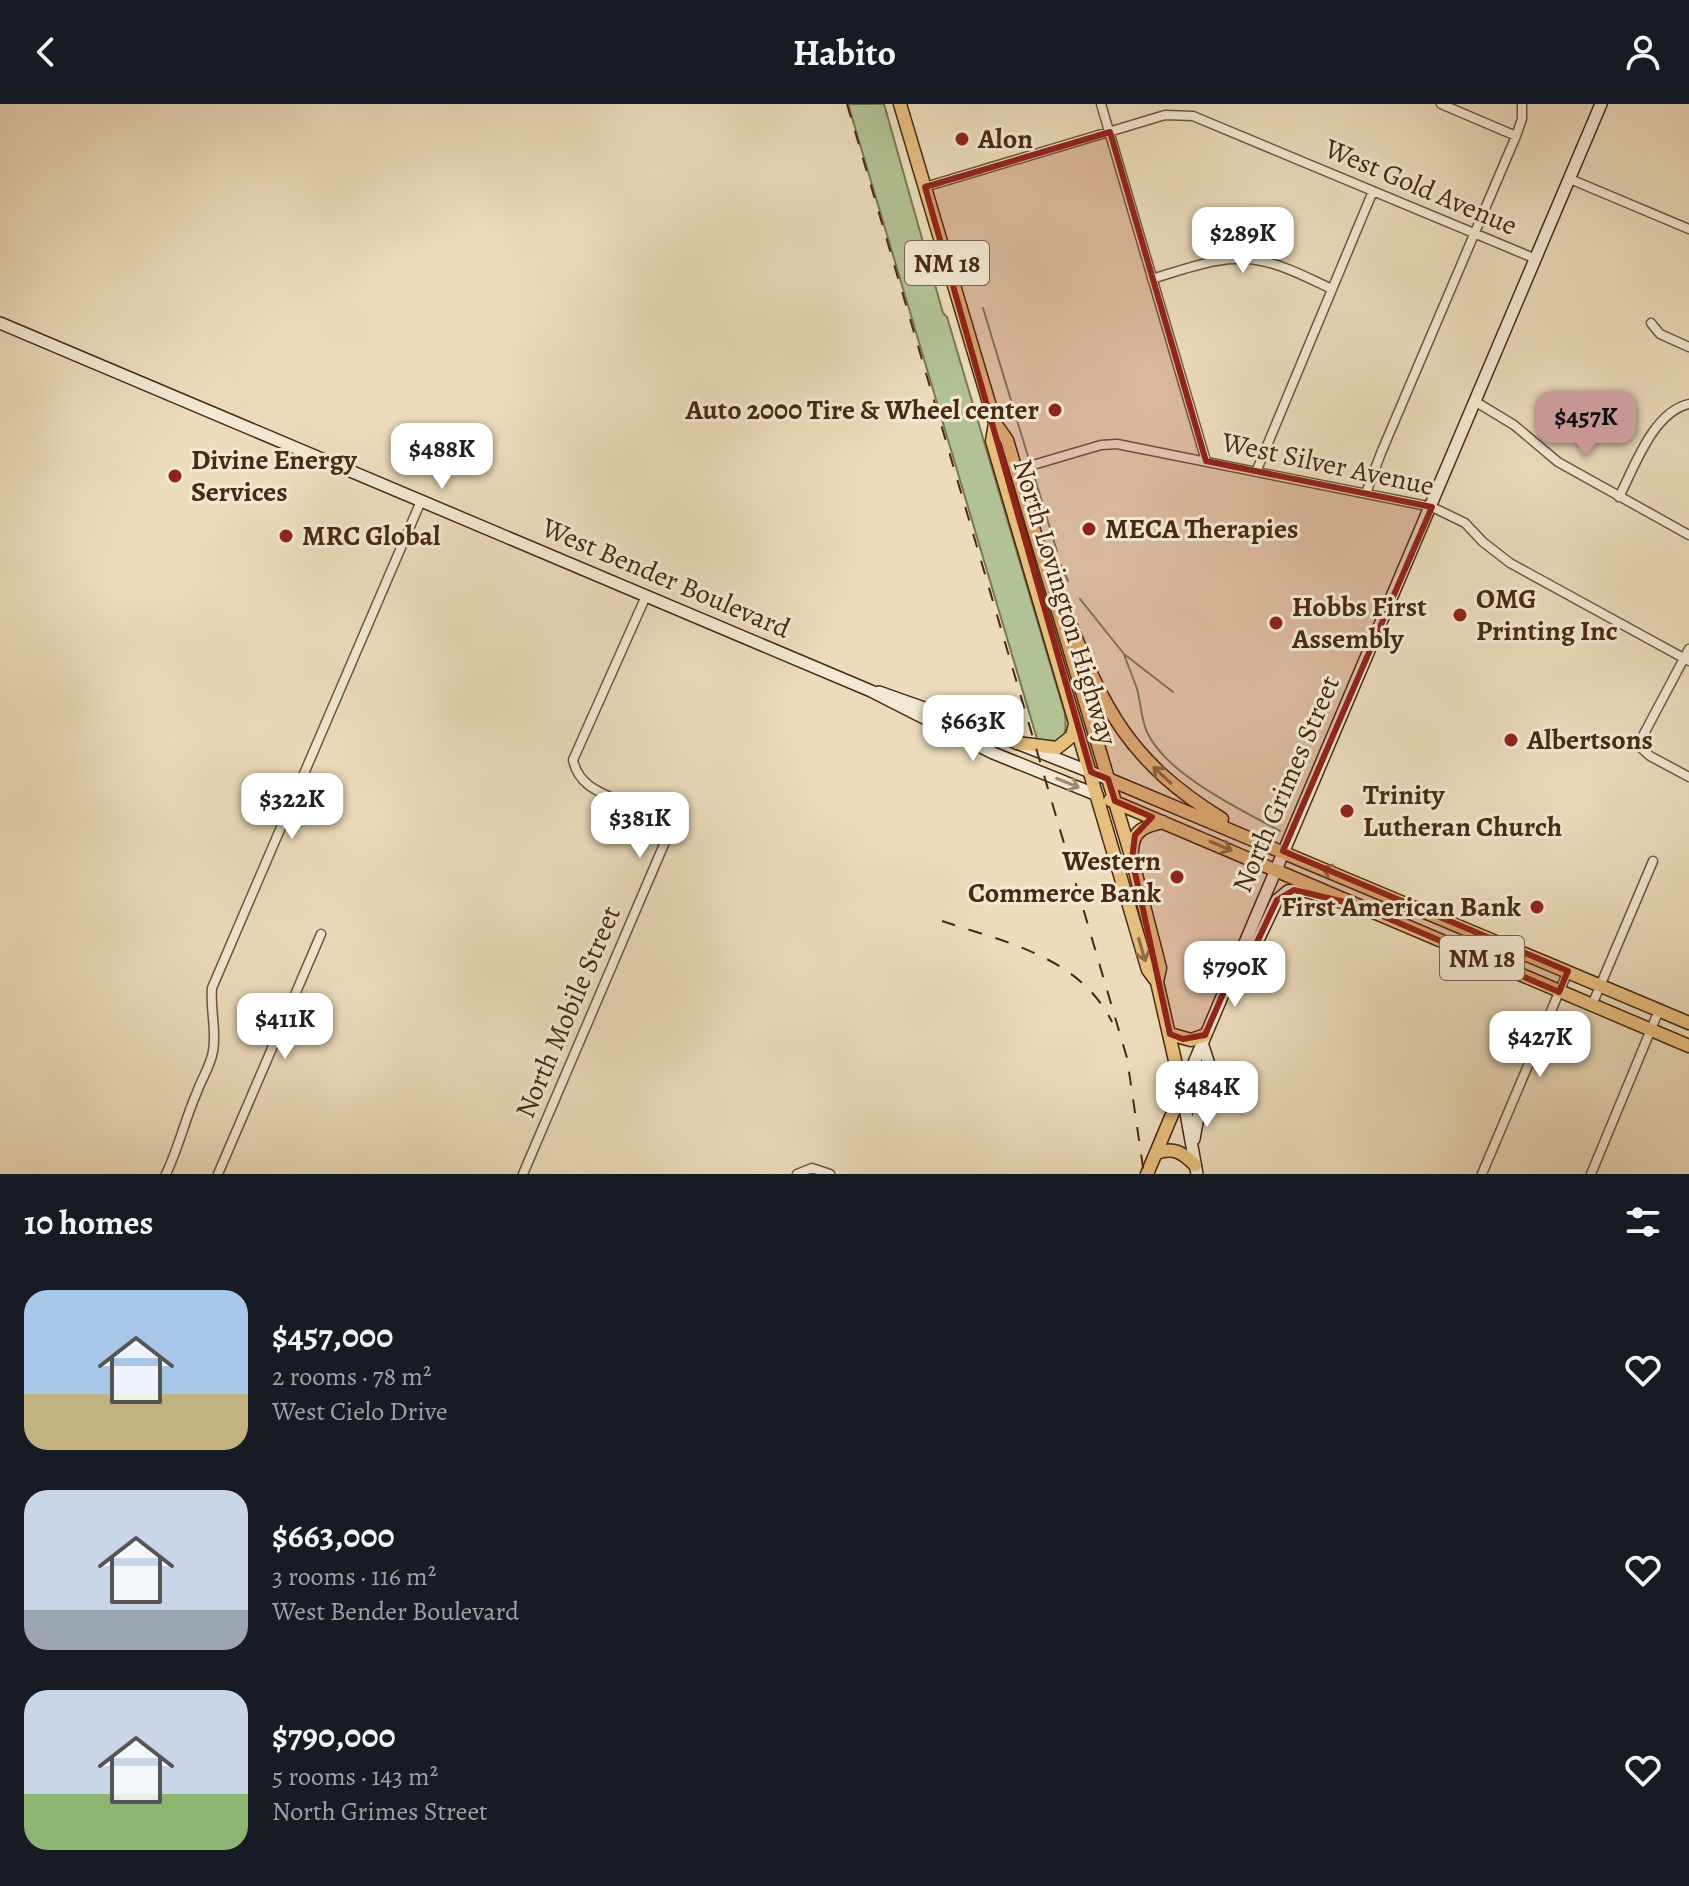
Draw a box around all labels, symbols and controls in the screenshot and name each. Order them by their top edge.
text: Habito [793,28,896,77]
icon: back [24,30,68,74]
icon: person [1621,30,1665,74]
place label: Alon [977,120,1033,158]
street label: West Gold Avenue [1318,129,1523,245]
marker: Alon [953,130,971,148]
pin: $289K [1187,207,1299,275]
text: $289K [1210,215,1276,250]
road number: NM 18 [905,241,989,285]
place label: Auto 2000 Tire & Wheel center [685,391,1039,429]
pin: $457K [1530,391,1642,459]
text: $457K [1554,399,1618,434]
marker: Auto 2000 Tire & Wheel center [1046,401,1064,419]
pin: $488K [386,423,498,491]
street label: West Silver Avenue [1217,423,1438,505]
text: $488K [409,431,475,466]
place label: Divine Energy Services [191,441,358,511]
street label: North Lovington Highway [1003,454,1127,750]
marker: Divine Energy Services [166,467,184,485]
street label: West Bender Boulevard [535,508,797,648]
place label: MECA Therapies [1105,510,1298,548]
place label: MRC Global [302,517,441,555]
marker: MECA Therapies [1080,520,1098,538]
marker: MRC Global [277,527,295,545]
place label: OMG Printing Inc [1476,580,1618,650]
place label: Hobbs First Assembly [1291,588,1427,658]
marker: OMG Printing Inc [1451,606,1469,624]
marker: Hobbs First Assembly [1267,614,1285,632]
street label: North Grimes Street [1223,670,1349,898]
pin: $663K [917,695,1029,763]
text: $663K [941,703,1005,738]
place label: Albertsons [1526,721,1653,759]
marker: Albertsons [1502,731,1520,749]
one-way arrow [1152,767,1172,785]
pin: $322K [236,773,348,841]
place label: Trinity Lutheran Church [1363,776,1562,846]
one-way arrow [1055,777,1080,791]
text: $322K [259,781,325,816]
pin: $381K [584,792,696,860]
text: $381K [609,800,671,835]
marker: Trinity Lutheran Church [1338,802,1356,820]
one-way arrow [1208,839,1233,854]
place label: Western Commerce Bank [968,842,1162,912]
one-way arrow [1322,864,1346,879]
marker: Western Commerce Bank [1168,868,1186,886]
place label: First American Bank [1281,888,1522,926]
marker: First American Bank [1528,898,1546,916]
street label: North Mobile Street [506,900,630,1124]
road number: NM 18 [1440,936,1524,980]
one-way arrow [1135,937,1150,963]
pin: $790K [1179,941,1291,1009]
text: $790K [1202,949,1268,984]
pin: $411K [229,993,341,1061]
text: $411K [255,1001,315,1036]
pin: $427K [1484,1011,1596,1079]
text: $427K [1507,1019,1573,1054]
pin: $484K [1151,1061,1263,1129]
text: $484K [1174,1069,1240,1104]
text: 10 homes [24,1199,153,1246]
icon: filters [1621,1200,1665,1244]
text: $457,000 [272,1312,393,1359]
icon: home [88,1322,184,1418]
icon: heart [1621,1348,1665,1392]
text: 2 rooms · 78 m² [272,1359,431,1394]
text: West Cielo Drive [272,1394,448,1429]
text: $663,000 [272,1512,395,1559]
icon: home [88,1522,184,1618]
icon: heart [1621,1548,1665,1592]
text: 3 rooms · 116 m² [272,1559,436,1594]
text: West Bender Boulevard [272,1594,519,1629]
text: $790,000 [272,1712,396,1759]
icon: home [88,1722,184,1818]
icon: heart [1621,1748,1665,1792]
text: 5 rooms · 143 m² [272,1759,438,1794]
text: North Grimes Street [272,1794,488,1829]

